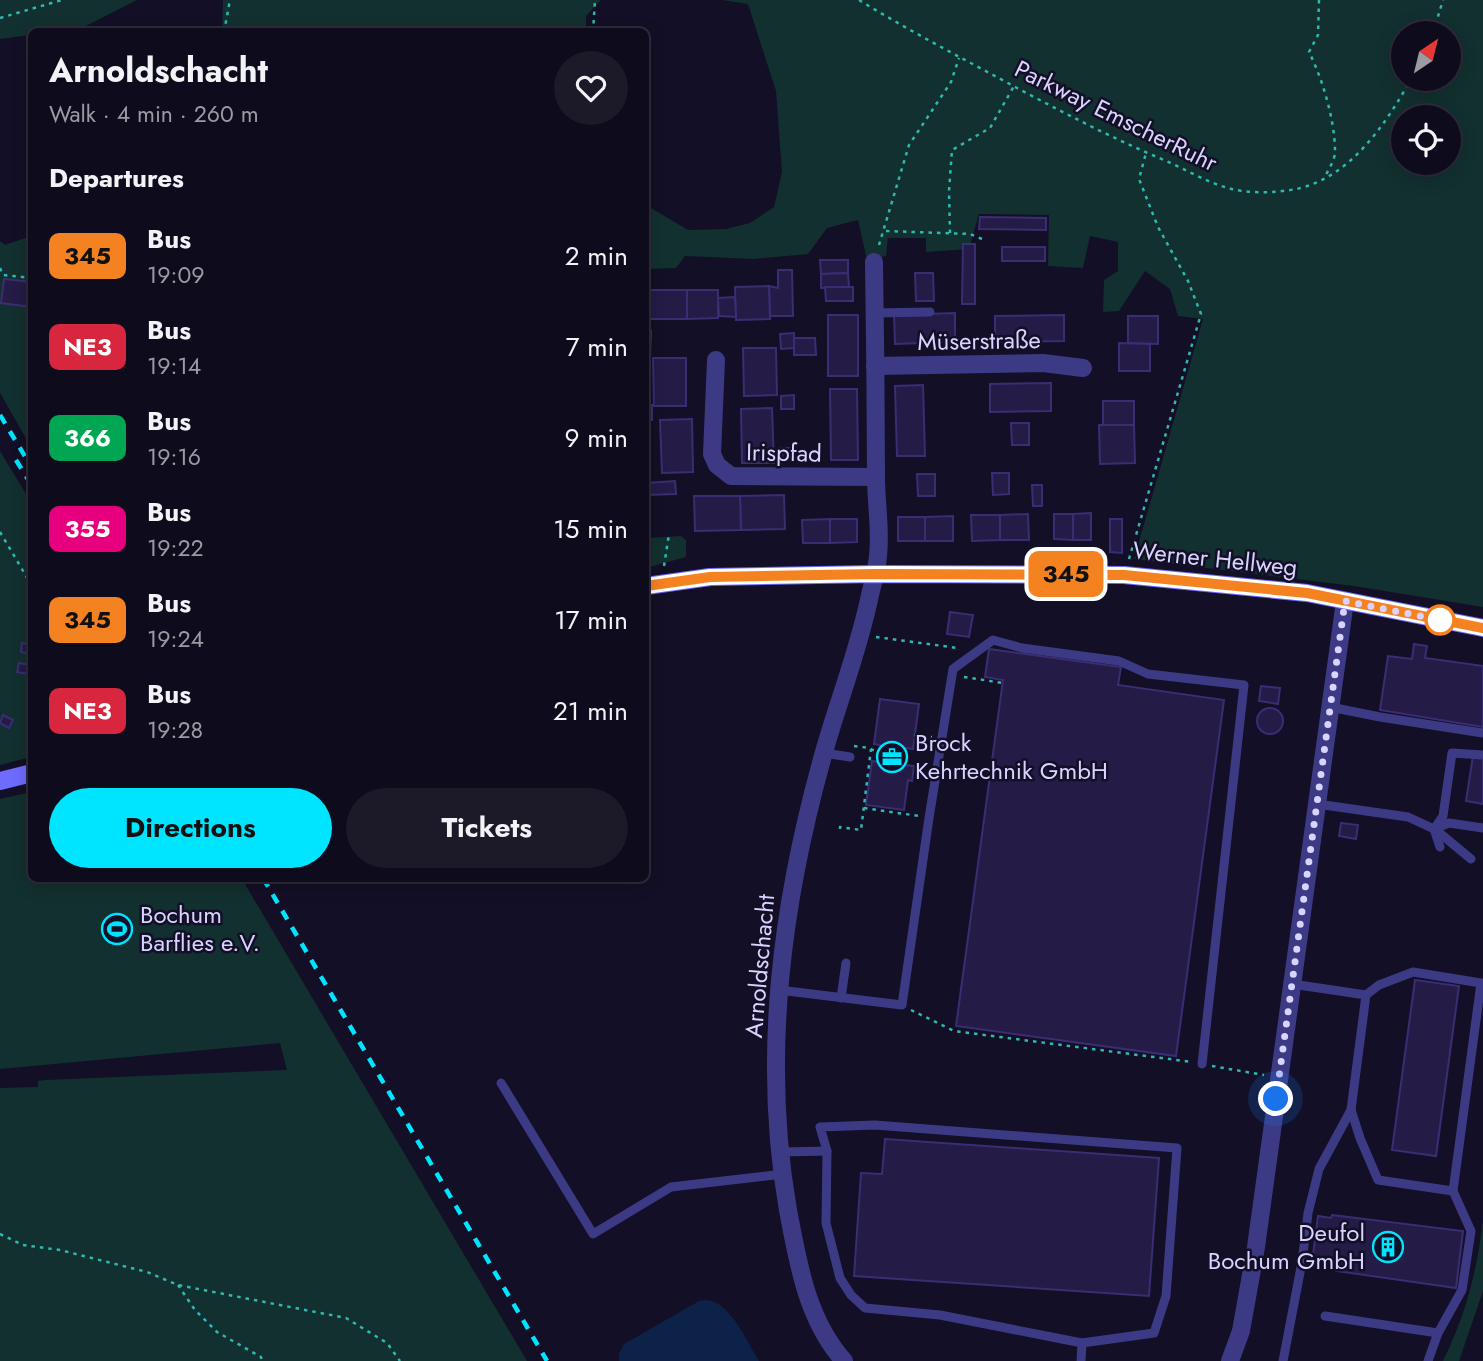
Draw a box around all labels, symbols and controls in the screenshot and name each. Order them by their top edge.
north arrow [1391,21,1461,91]
map controls [1391,21,1461,175]
text: Arnoldschacht [49,47,268,94]
button: heart [554,51,628,125]
street label: Parkway EmscherRuhr [1009,51,1224,180]
text: Walk · 4 min · 260 m [49,97,259,131]
button: locate [1391,105,1461,175]
text: Departures [49,159,184,197]
text: Bus [147,220,191,258]
text: 2 min [565,237,628,275]
text: 345 [64,238,111,273]
text: 19:09 [147,258,205,292]
text: Bus [147,311,191,349]
street label: Müserstraße [917,322,1041,359]
text: 7 min [566,328,628,366]
text: NE3 [63,329,112,364]
text: 19:14 [147,349,201,383]
text: Bus [147,402,191,440]
text: 9 min [565,419,628,457]
text: 366 [64,420,111,455]
street label: Irispfad [746,434,822,471]
text: 19:16 [147,440,201,474]
text: Bus [147,493,191,531]
text: 15 min [553,510,628,548]
text: 355 [65,511,110,546]
text: 19:22 [147,531,204,565]
street label: Werner Hellweg [1131,532,1299,585]
line badge: 345 [1026,551,1106,597]
text: 345 [1042,556,1090,591]
text: Bus [147,584,191,622]
text: 17 min [554,601,628,639]
text: 345 [64,602,111,637]
unlabelled marker [1425,605,1455,635]
text: 19:24 [147,622,204,656]
text: Bus [147,675,191,713]
text: 21 min [553,692,628,730]
text: NE3 [63,693,112,728]
text: 19:28 [147,713,203,747]
place label: Brock Kehrtechnik GmbH [915,725,1108,788]
office icon: Brock Kehrtechnik GmbH [875,740,909,774]
button: Directions [49,788,332,868]
button: Tickets [346,788,628,868]
street label: Arnoldschacht [736,892,783,1039]
place label: Bochum Barflies e.V. [140,897,260,960]
sports icon: Bochum Barflies e.V. [100,912,134,946]
your location [1258,1081,1293,1116]
place label: Deufol Bochum GmbH [1208,1215,1365,1278]
building icon: Deufol Bochum GmbH [1371,1230,1405,1264]

